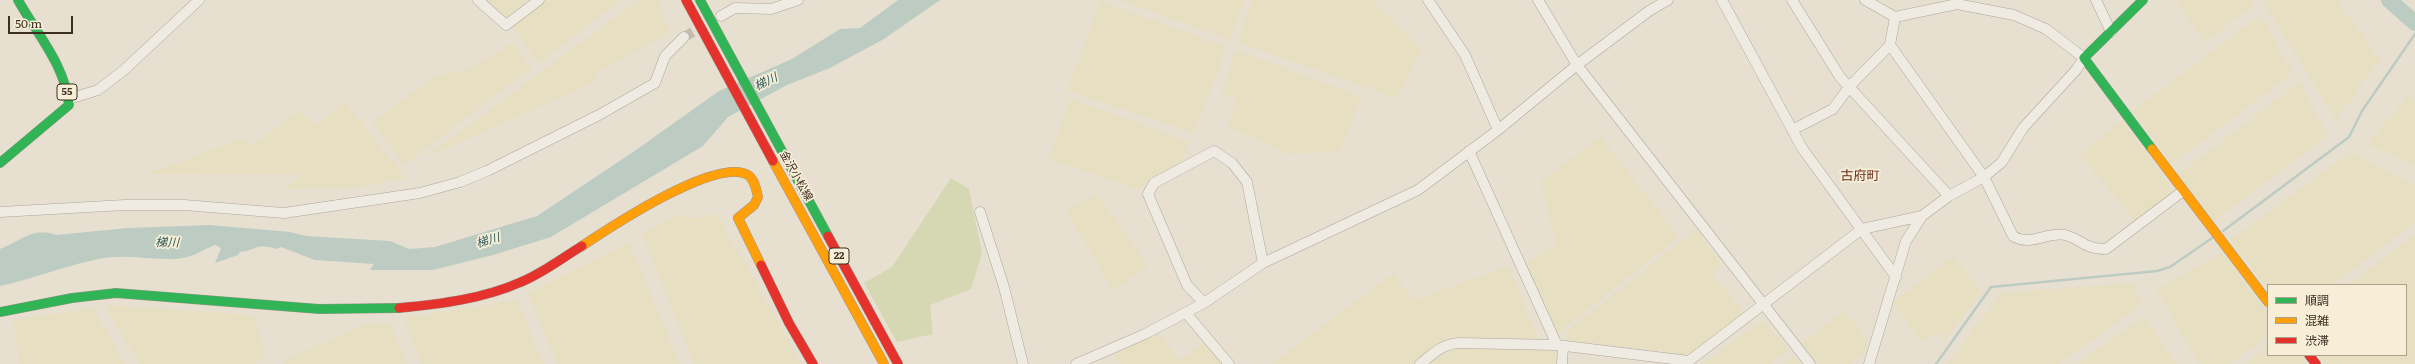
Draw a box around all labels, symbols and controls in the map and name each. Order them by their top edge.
scale bar [10,8,75,34]
text: 50 m [15,14,42,32]
water label: 梯川 [752,70,780,94]
road number: 55 [57,84,77,100]
street label: 金沢小松線 [777,149,815,203]
district label: 古府町 [1841,168,1879,184]
water label: 梯川 [474,231,502,251]
water label: 梯川 [155,236,179,250]
road number: 22 [829,248,849,264]
legend [2267,284,2407,356]
text: 順調 [2305,291,2329,309]
text: 混雑 [2305,311,2329,329]
text: 渋滞 [2305,331,2329,349]

